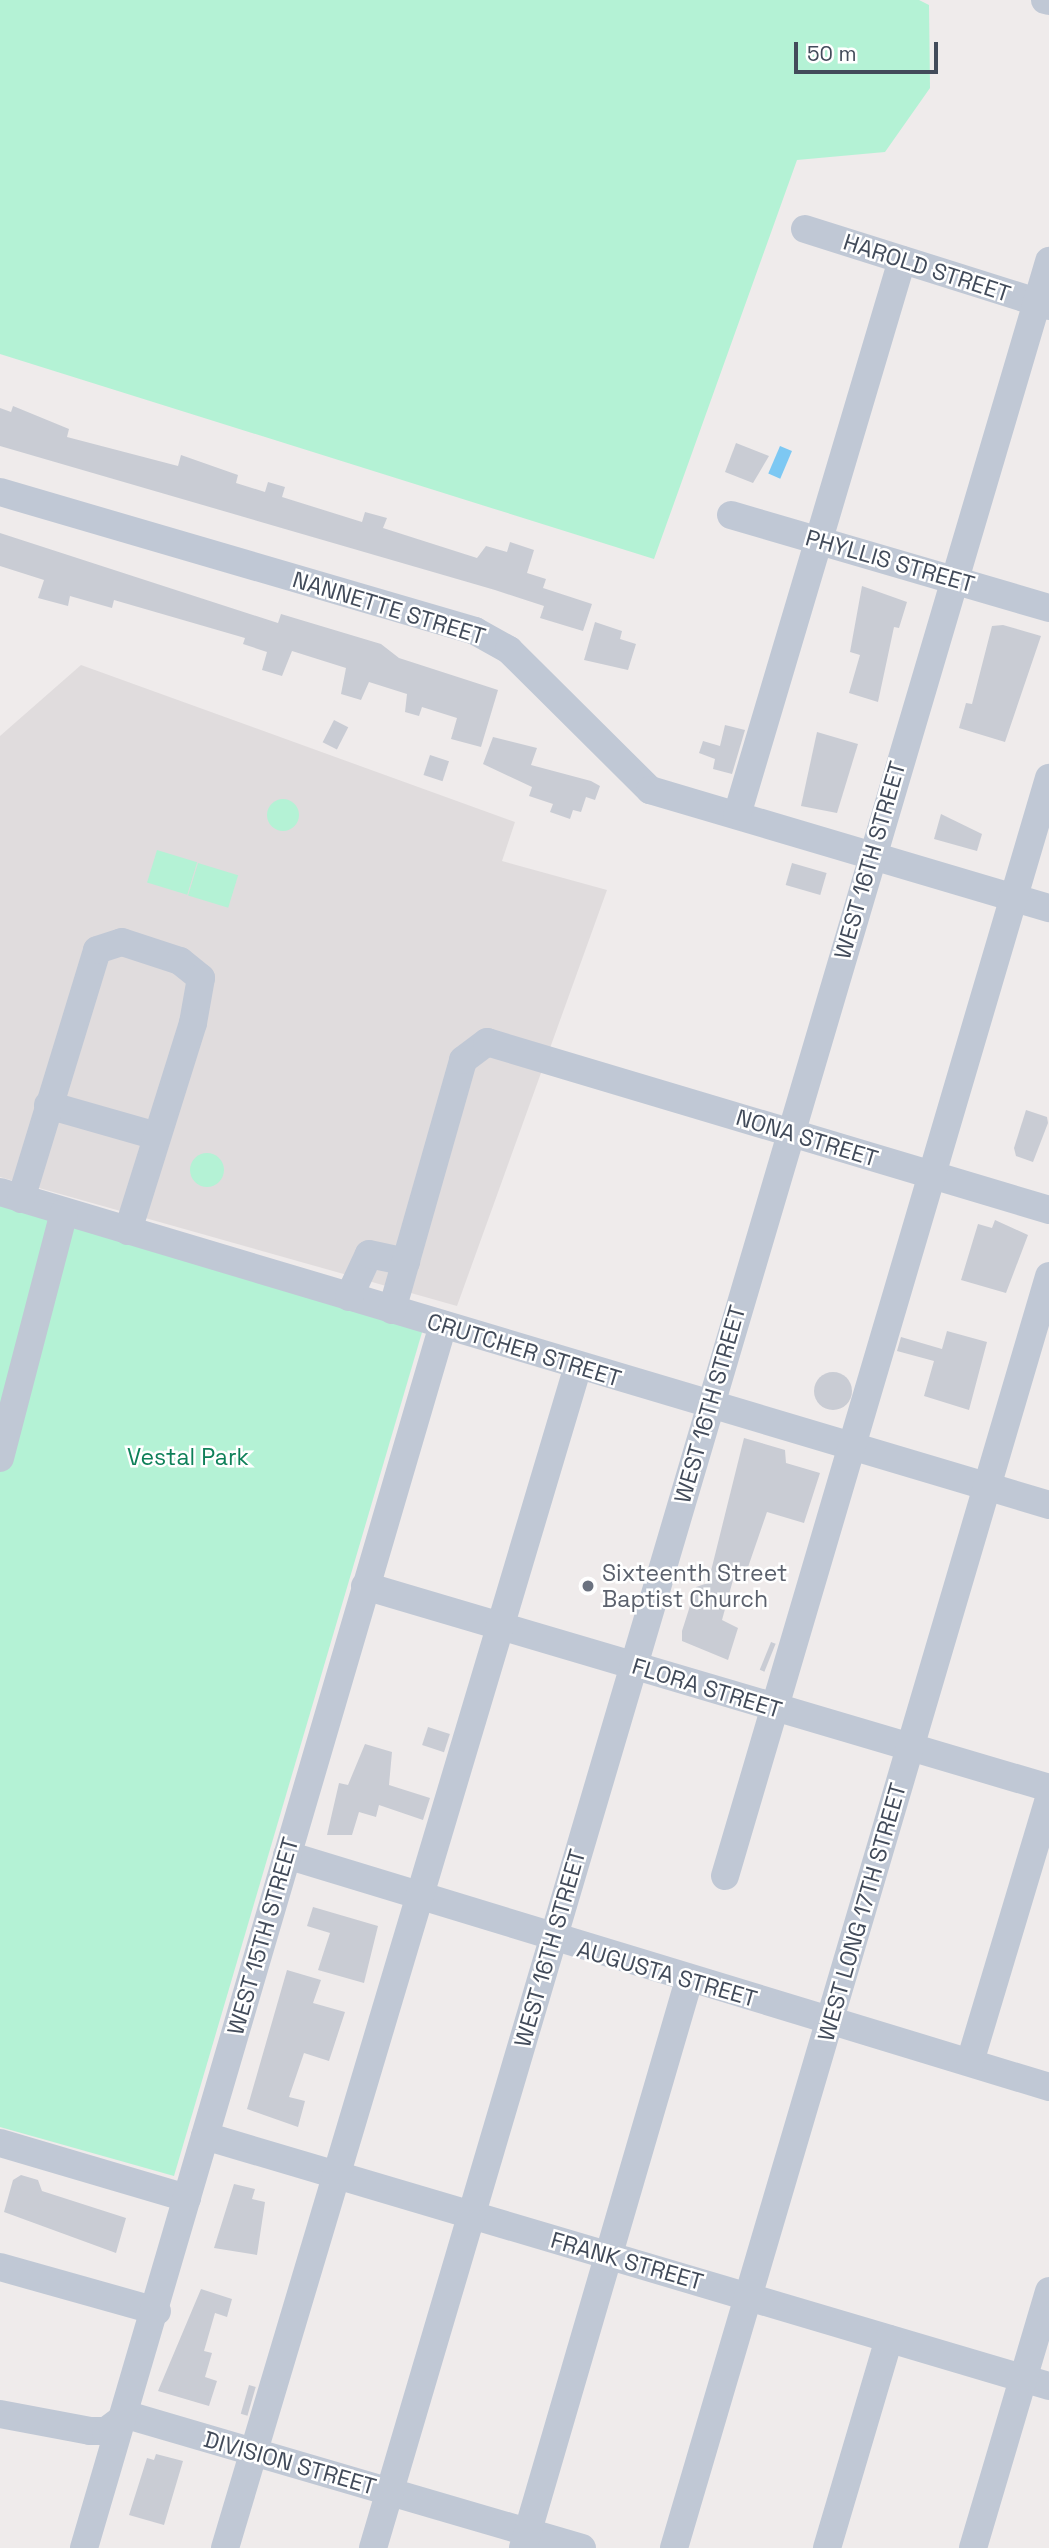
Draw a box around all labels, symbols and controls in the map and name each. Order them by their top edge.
scale bar [797,28,940,72]
text: 50 m [807,40,857,67]
street label: HAROLD STREET [840,228,1014,308]
street label: PHYLLIS STREET [802,524,978,598]
street label: NANNETTE STREET [289,566,489,650]
street label: WEST 16TH STREET [828,758,912,962]
street label: NONA STREET [733,1103,881,1173]
street label: WEST 16TH STREET [668,1302,752,1506]
street label: CRUTCHER STREET [424,1307,624,1393]
park label: Vestal Park [127,1443,249,1471]
place label: Sixteenth Street Baptist Church [602,1559,787,1613]
marker: Sixteenth Street Baptist Church [580,1578,596,1594]
street label: FLORA STREET [629,1652,785,1724]
street label: WEST LONG 17TH STREET [812,1780,912,2044]
street label: WEST 15TH STREET [222,1834,304,2038]
street label: WEST 16TH STREET [508,1846,592,2050]
street label: AUGUSTA STREET [574,1935,760,2013]
street label: FRANK STREET [547,2226,707,2296]
street label: DIVISION STREET [201,2425,379,2501]

